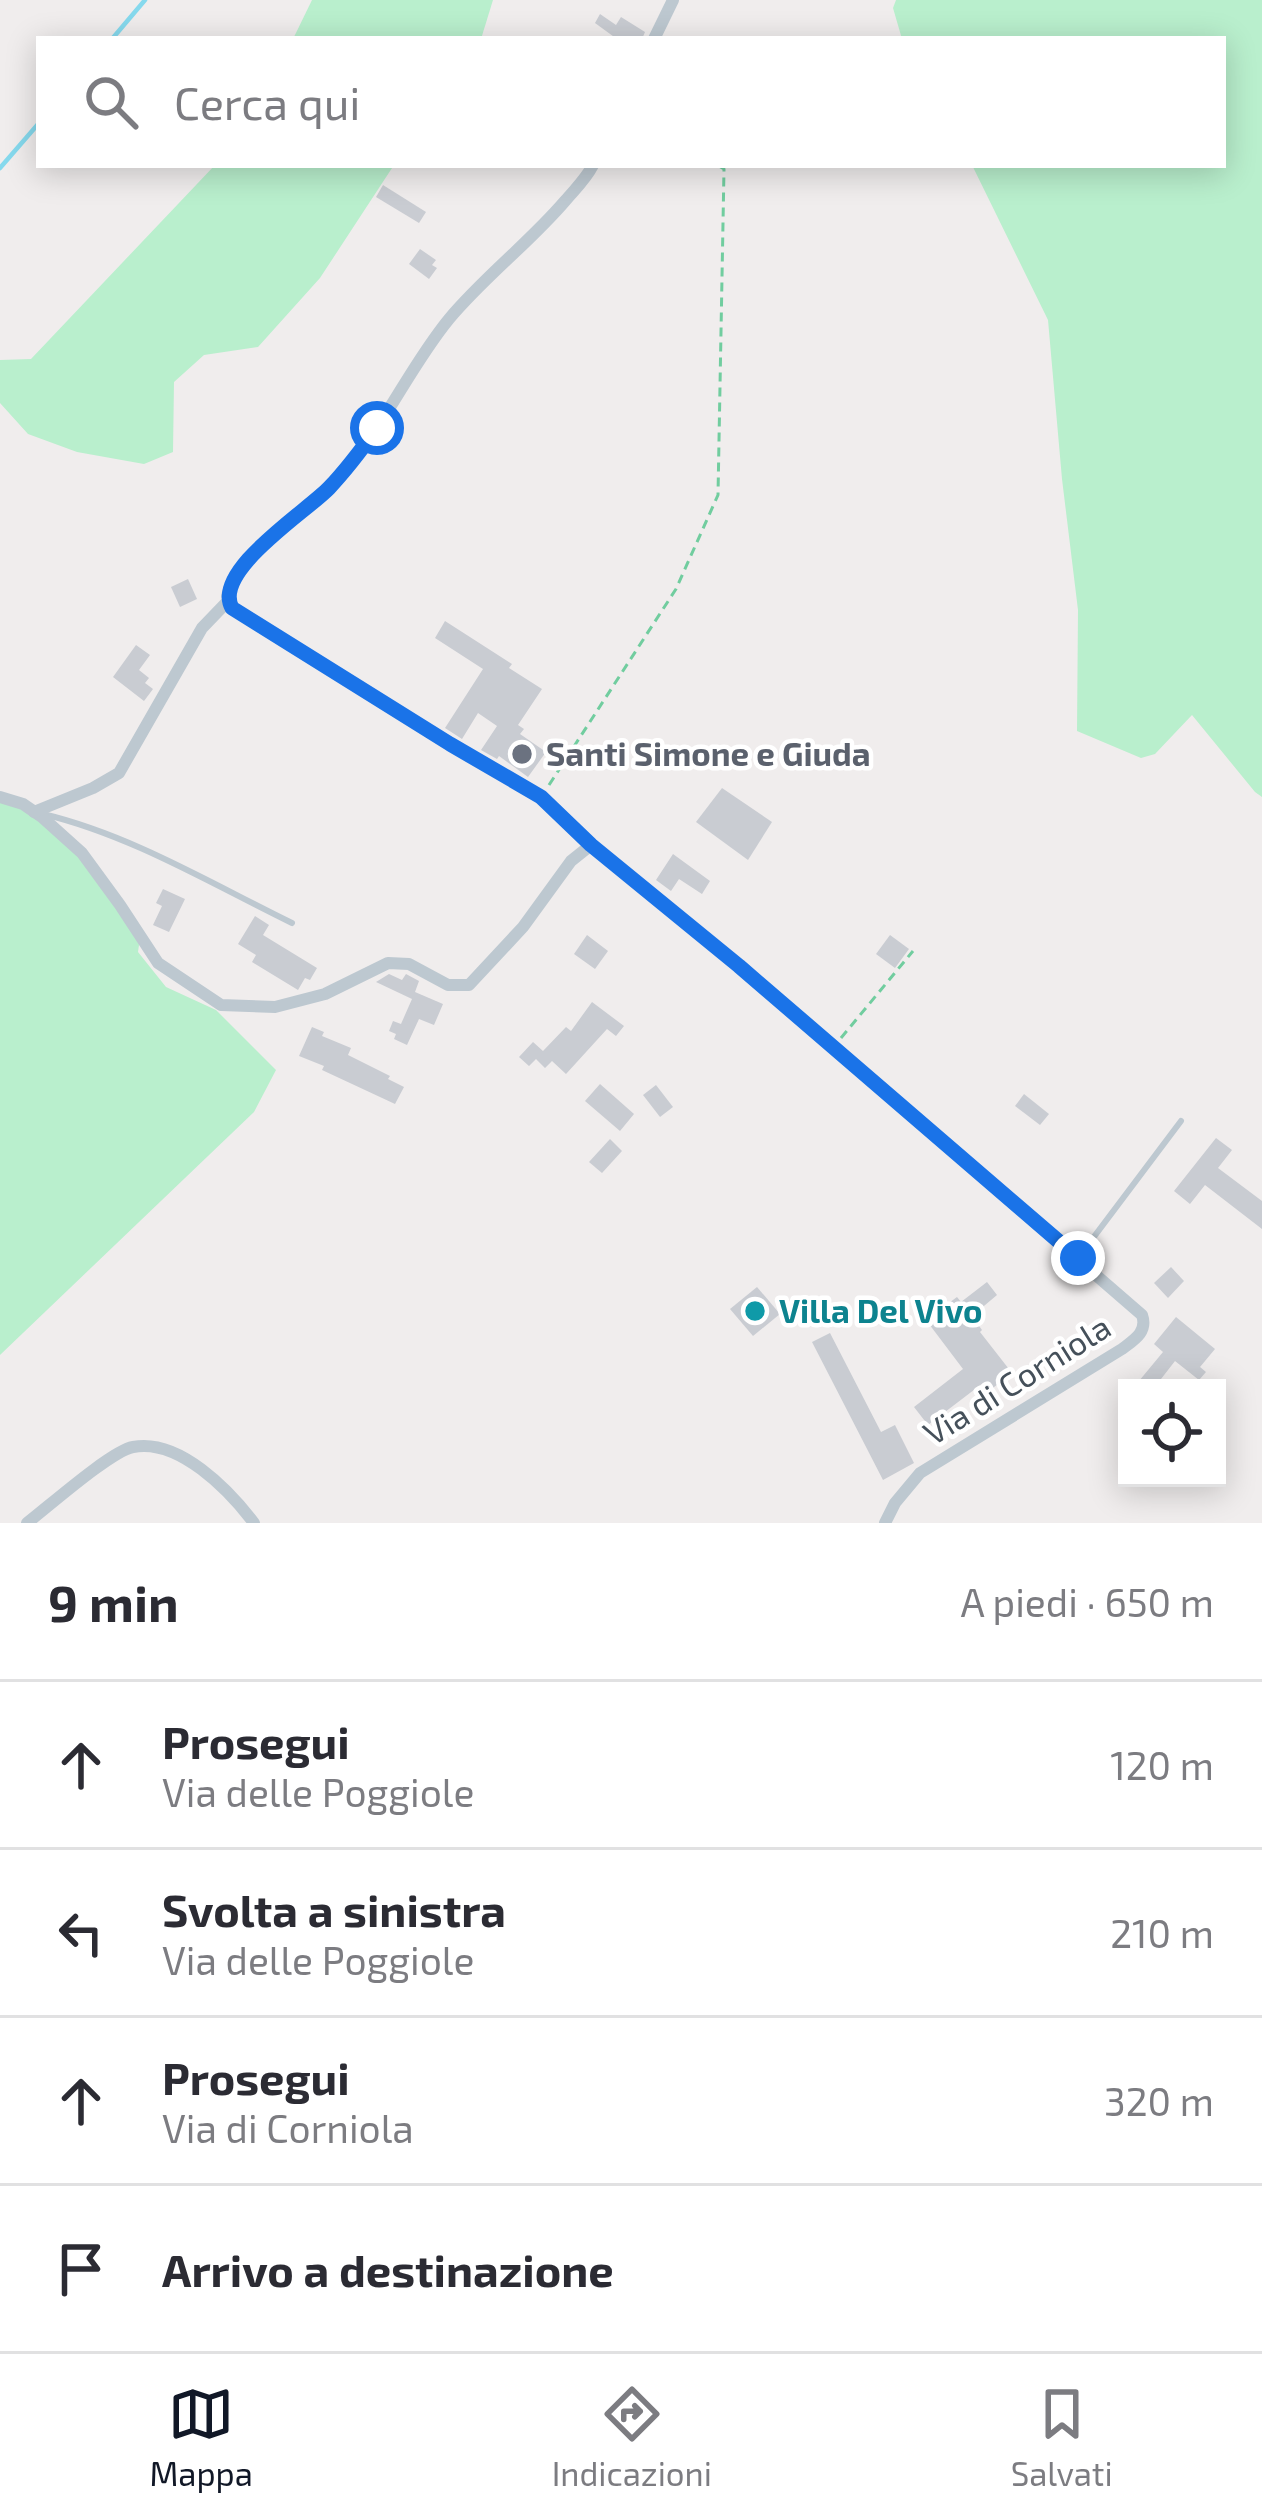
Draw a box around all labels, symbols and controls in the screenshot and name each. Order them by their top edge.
search box [36,36,1226,168]
icon: search [78,69,144,135]
text: Cerca qui [174,75,360,129]
route start [350,401,404,455]
place label: Santi Simone e Giuda [546,733,871,773]
marker: Santi Simone e Giuda [509,741,535,767]
route end [1051,1231,1105,1285]
place label: Villa Del Vivo [779,1290,983,1330]
marker: Villa Del Vivo [742,1298,768,1324]
street label: Via di Corniola [916,1306,1117,1453]
map controls [1118,1379,1226,1487]
button: locate [1118,1379,1226,1487]
text: 9 min [48,1571,179,1632]
text: A piedi · 650 m [961,1578,1214,1625]
text: Prosegui [162,1714,350,1768]
icon: ahead [48,1732,114,1798]
text: 120 m [1110,1741,1214,1788]
text: Via delle Poggiole [162,1768,474,1815]
text: Svolta a sinistra [162,1882,506,1936]
icon: left [48,1900,114,1966]
text: 210 m [1110,1909,1214,1956]
text: Via delle Poggiole [162,1936,474,1983]
text: Prosegui [162,2050,350,2104]
icon: ahead [48,2068,114,2134]
text: 320 m [1104,2077,1214,2124]
text: Via di Corniola [162,2104,414,2151]
icon: arrive [48,2236,114,2302]
text: Arrivo a destinazione [162,2242,614,2296]
tab: Mappa [149,2381,253,2493]
tab: Indicazioni [552,2381,712,2493]
tab: Salvati [1011,2381,1113,2493]

